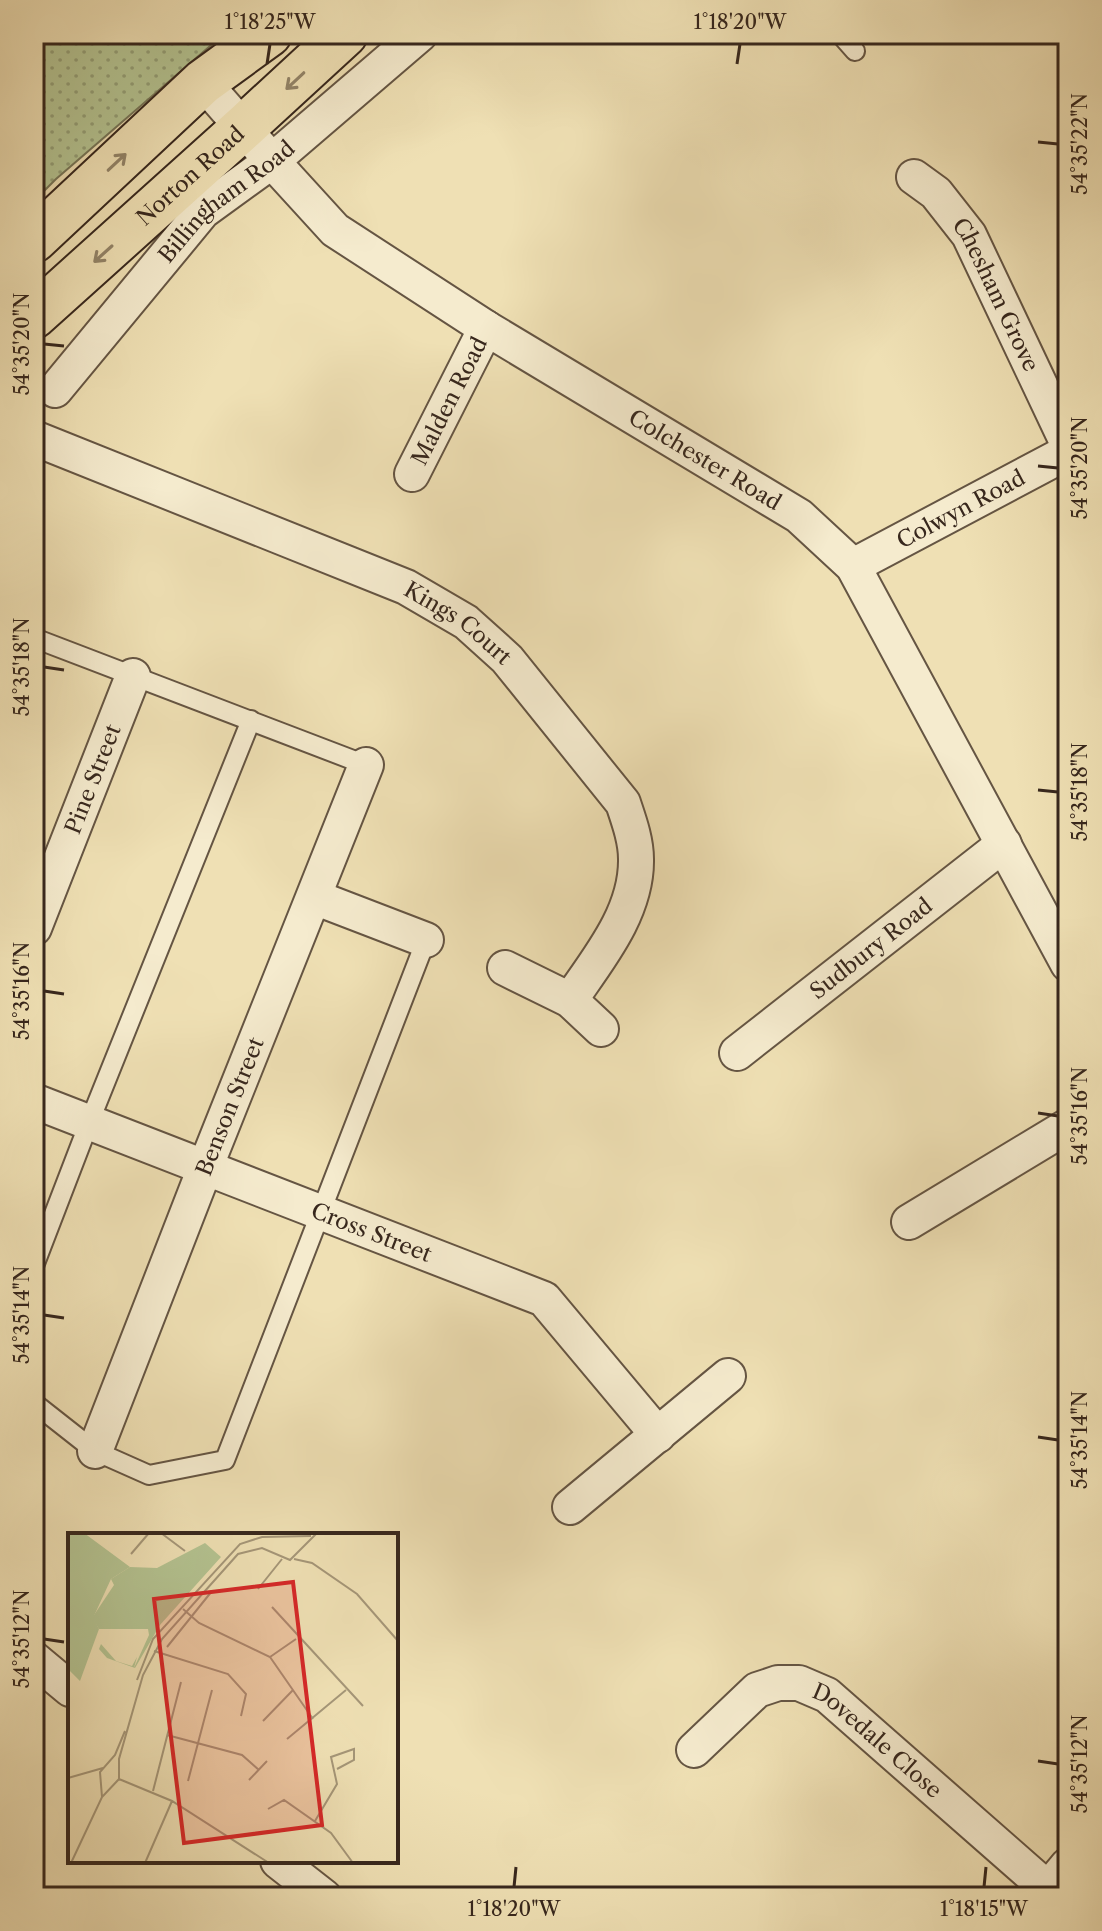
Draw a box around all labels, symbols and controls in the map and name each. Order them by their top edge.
text: 1°18'25"W [224,10,317,34]
text: 1°18'20"W [694,10,788,34]
one-way arrow [285,71,305,89]
text: 54°35'22"N [1068,93,1092,195]
street label: Norton Road [131,120,250,231]
street label: Billingham Road [152,134,300,268]
one-way arrow [107,153,127,172]
street label: Chesham Grove [947,212,1045,376]
one-way arrow [93,244,113,262]
text: 54°35'20"N [10,292,34,396]
street label: Malden Road [405,332,493,469]
street label: Colchester Road [624,403,786,516]
text: 54°35'20"N [1068,416,1092,520]
street label: Colwyn Road [892,464,1030,554]
street label: Kings Court [400,576,517,670]
text: 54°35'18"N [10,617,34,717]
street label: Pine Street [59,720,126,838]
text: 54°35'18"N [1068,742,1092,842]
street label: Sudbury Road [804,892,938,1005]
text: 54°35'16"N [10,942,34,1040]
street label: Benson Street [190,1033,269,1179]
text: 54°35'16"N [1068,1067,1092,1165]
street label: Cross Street [307,1196,436,1268]
text: 54°35'14"N [10,1266,34,1364]
text: 54°35'14"N [1068,1391,1092,1489]
inset map [68,1533,398,1863]
text: 54°35'12"N [10,1590,34,1688]
street label: Dovedale Close [809,1677,948,1803]
text: 54°35'12"N [1068,1715,1092,1813]
text: 1°18'20"W [468,1897,562,1921]
text: 1°18'15"W [940,1897,1029,1921]

